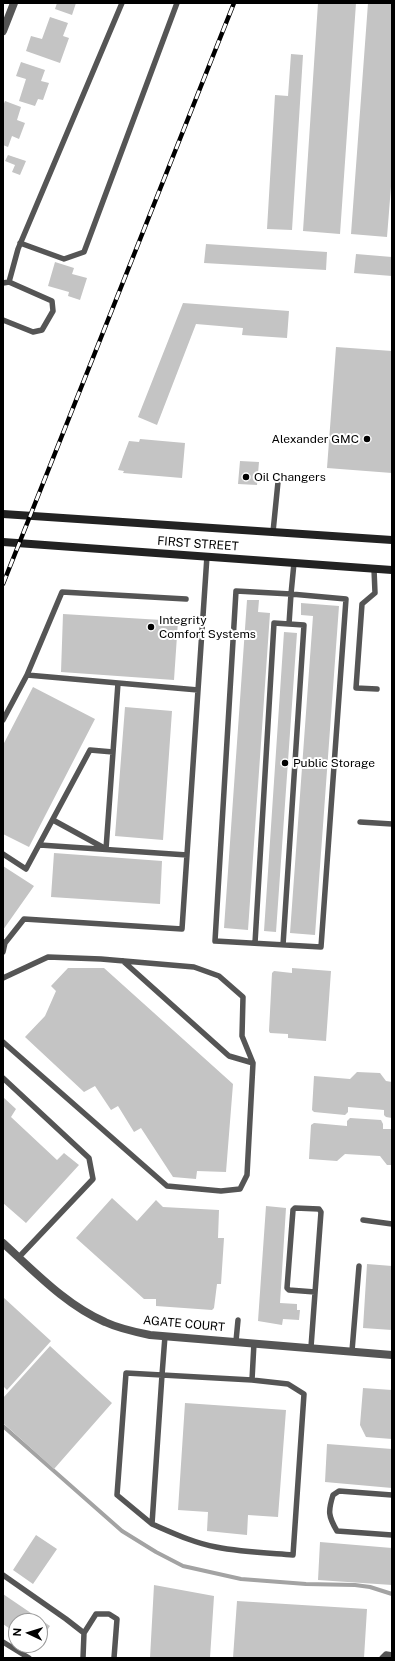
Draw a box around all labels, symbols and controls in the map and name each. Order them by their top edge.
place label: Alexander GMC [271,432,359,446]
marker: Alexander GMC [362,434,372,444]
place label: Oil Changers [254,470,326,484]
marker: Oil Changers [241,472,251,482]
street label: FIRST STREET [157,534,239,554]
place label: Integrity Comfort Systems [159,613,256,641]
marker: Integrity Comfort Systems [146,622,156,632]
place label: Public Storage [293,756,375,770]
marker: Public Storage [280,758,290,768]
street label: AGATE COURT [142,1313,226,1335]
north arrow [8,1613,48,1653]
text: N [11,1628,23,1637]

